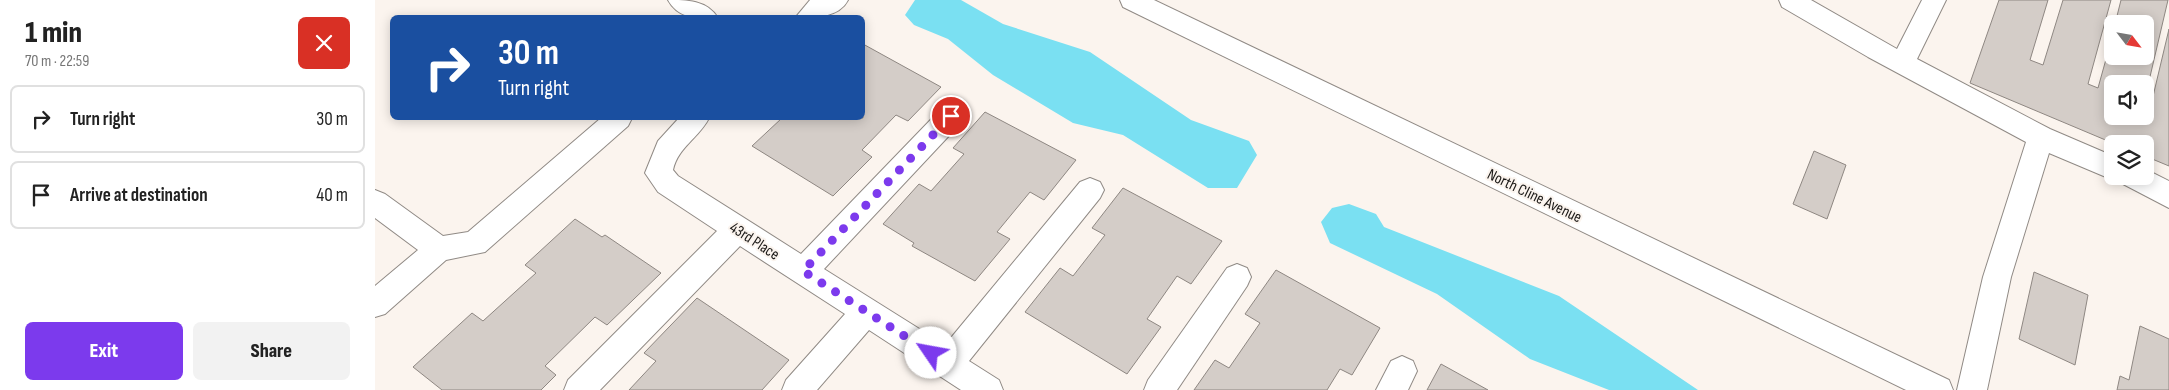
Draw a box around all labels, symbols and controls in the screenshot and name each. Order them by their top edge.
text: 1 min [25,15,82,51]
north arrow [2104,15,2154,65]
map controls [2104,15,2154,185]
button: close [298,17,350,69]
text: 30 m [498,32,559,75]
icon: right [415,35,480,100]
text: 70 m · 22:59 [25,52,89,71]
text: Turn right [498,75,569,102]
button: sound [2104,75,2154,125]
pin [930,95,972,137]
icon: arrive [937,102,965,130]
icon: right [27,105,55,133]
text: Turn right [70,108,135,131]
text: 30 m [316,108,348,131]
button: layers [2104,135,2154,185]
street label: North Cline Avenue [1484,165,1585,227]
icon: arrive [27,181,55,209]
text: Arrive at destination [70,184,208,207]
text: 40 m [316,184,348,207]
street label: 43rd Place [726,218,783,264]
button: Exit [25,322,183,380]
button: Share [193,322,350,380]
position arrow [904,326,956,378]

